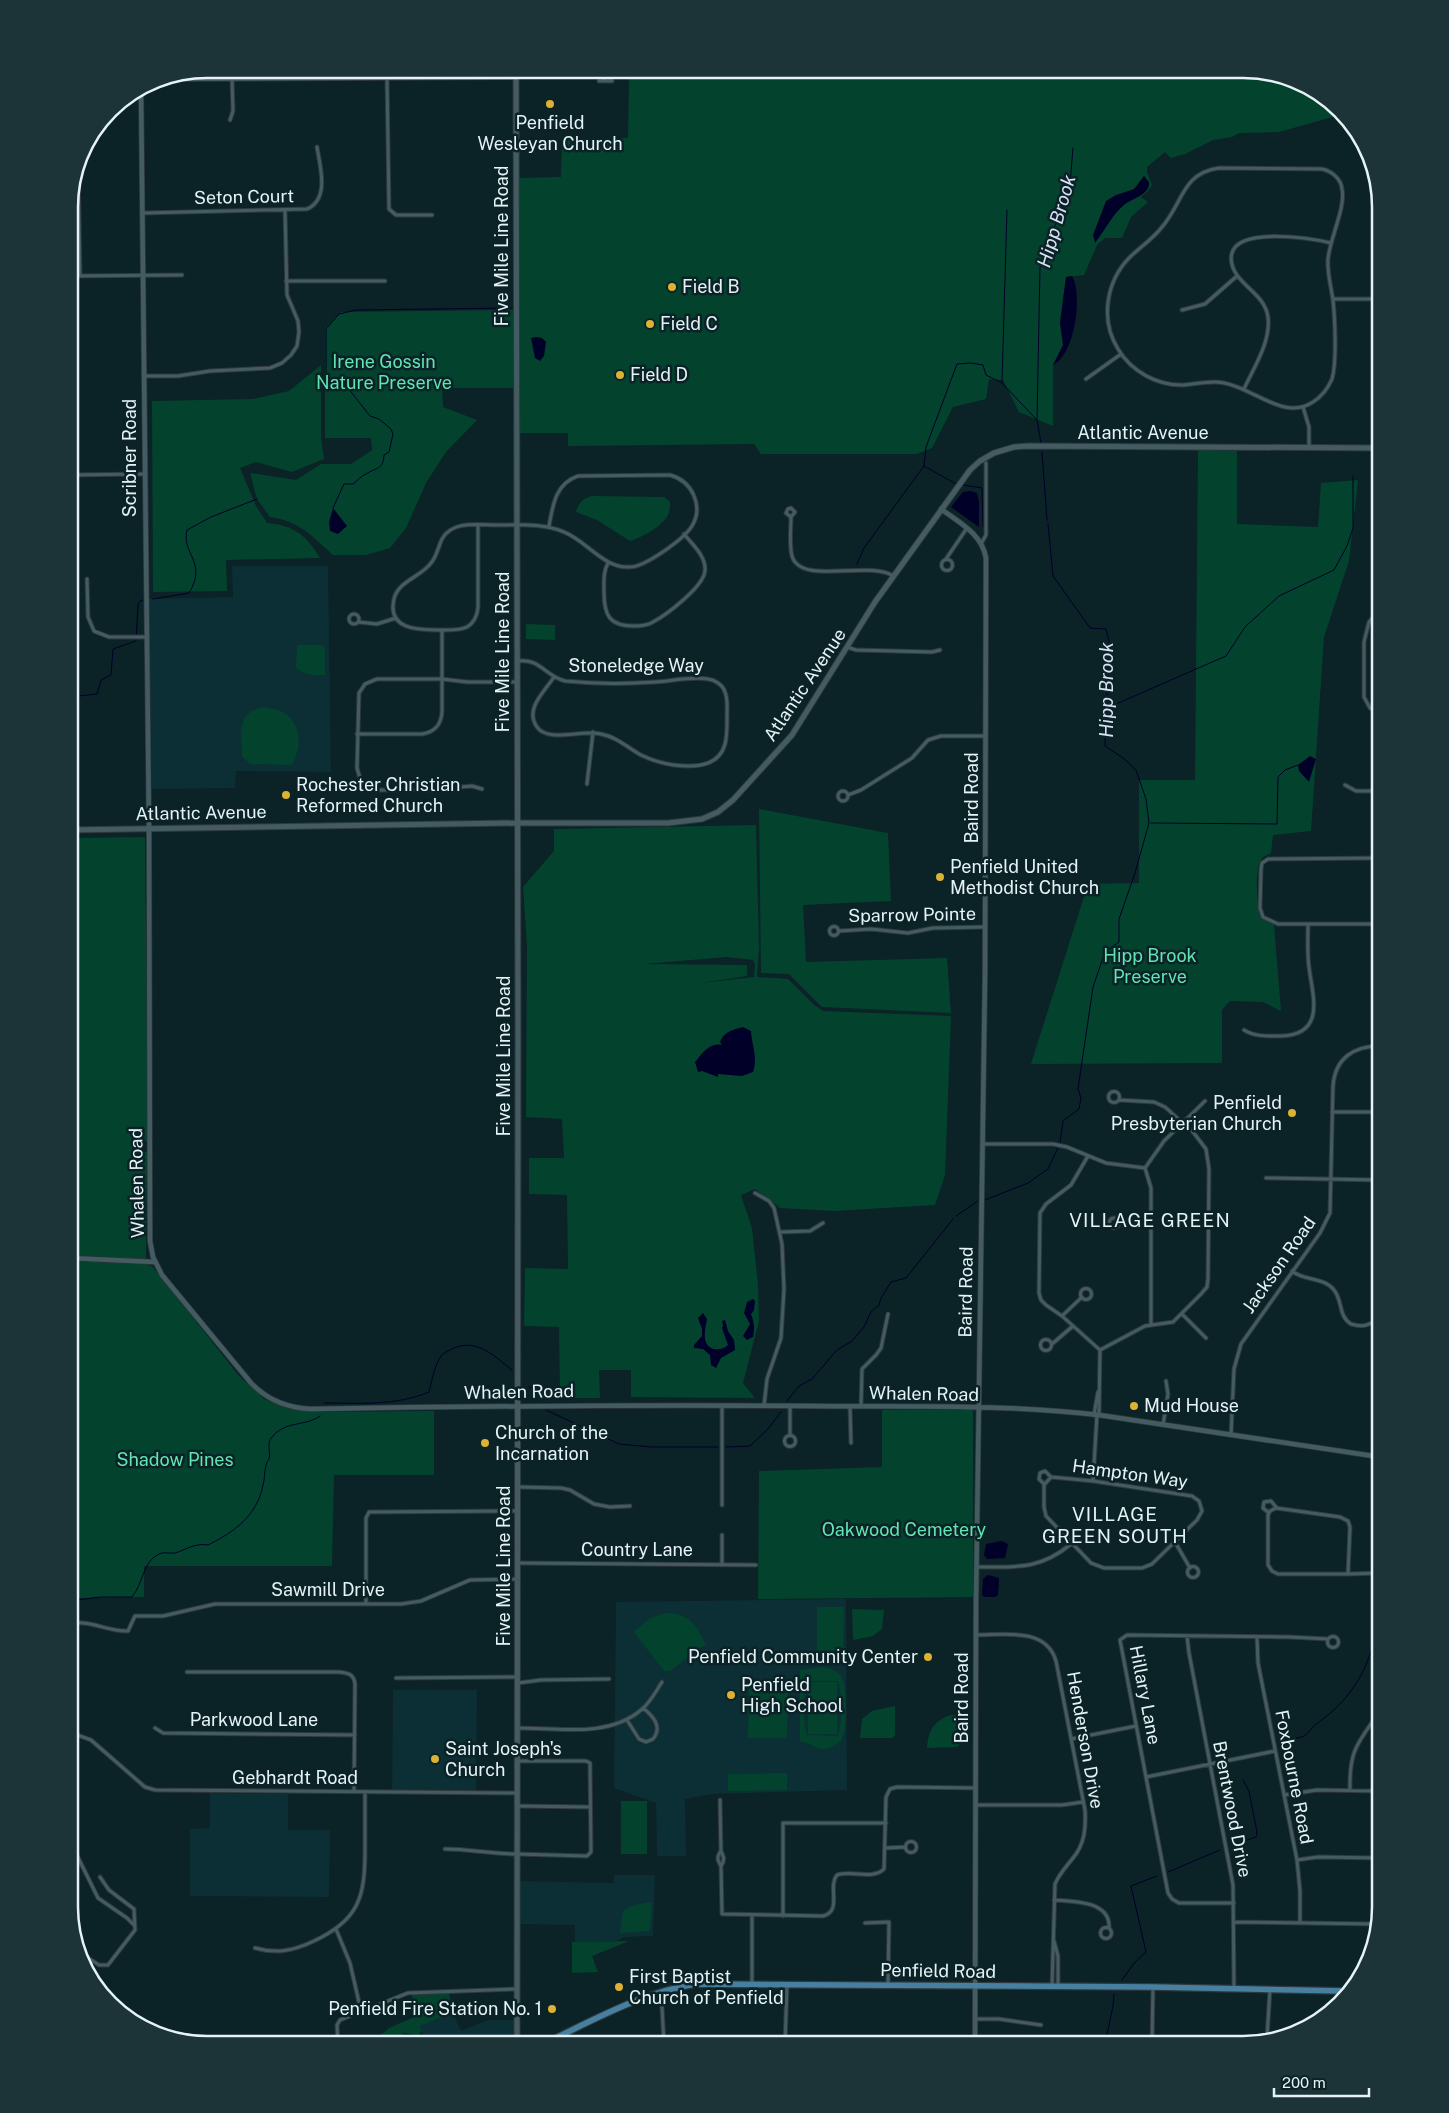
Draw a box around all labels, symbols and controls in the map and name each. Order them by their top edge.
marker: Penfield Wesleyan Church [544,98,556,110]
place label: Penfield Wesleyan Church [477,112,623,154]
street label: Five Mile Line Road [491,166,512,326]
water label: Hipp Brook [1032,171,1080,270]
street label: Seton Court [194,185,294,208]
place label: Field B [682,276,740,297]
marker: Field B [666,281,678,293]
place label: Field C [660,313,718,334]
marker: Field C [644,318,656,330]
park label: Irene Gossin Nature Preserve [316,351,452,393]
place label: Field D [630,364,688,385]
marker: Field D [614,369,626,381]
street label: Scribner Road [119,399,140,517]
street label: Atlantic Avenue [1077,422,1209,443]
street label: Five Mile Line Road [492,572,513,732]
street label: Atlantic Avenue [759,624,850,745]
water label: Hipp Brook [1095,642,1117,738]
street label: Stoneledge Way [568,655,704,676]
street label: Baird Road [961,752,982,844]
place label: Rochester Christian Reformed Church [296,774,460,816]
marker: Rochester Christian Reformed Church [280,789,292,801]
street label: Atlantic Avenue [135,801,267,824]
place label: Penfield United Methodist Church [950,856,1099,898]
marker: Penfield United Methodist Church [934,871,946,883]
street label: Sparrow Pointe [848,903,976,926]
park label: Hipp Brook Preserve [1103,945,1197,987]
street label: Five Mile Line Road [493,976,514,1136]
place label: Penfield Presbyterian Church [1111,1092,1282,1134]
marker: Penfield Presbyterian Church [1286,1107,1298,1119]
street label: Whalen Road [125,1128,148,1238]
district label: VILLAGE GREEN [1069,1209,1231,1231]
street label: Jackson Road [1238,1212,1320,1317]
street label: Baird Road [954,1246,977,1338]
street label: Whalen Road [464,1380,574,1403]
street label: Whalen Road [869,1382,979,1405]
place label: Mud House [1144,1395,1239,1416]
marker: Mud House [1128,1400,1140,1412]
place label: Church of the Incarnation [495,1422,608,1464]
marker: Church of the Incarnation [479,1437,491,1449]
park label: Shadow Pines [116,1449,234,1470]
street label: Hampton Way [1071,1455,1190,1492]
street label: Five Mile Line Road [493,1486,514,1646]
district label: VILLAGE GREEN SOUTH [1042,1503,1188,1547]
park label: Oakwood Cemetery [822,1519,987,1540]
street label: Country Lane [581,1539,693,1560]
street label: Sawmill Drive [271,1579,385,1600]
street label: Hillary Lane [1126,1643,1165,1746]
place label: Penfield Community Center [688,1646,918,1667]
marker: Penfield Community Center [922,1651,934,1663]
street label: Baird Road [951,1652,972,1744]
street label: Henderson Drive [1063,1670,1108,1810]
place label: Penfield High School [741,1674,843,1716]
marker: Penfield High School [725,1689,737,1701]
street label: Foxbourne Road [1271,1708,1318,1846]
street label: Parkwood Lane [190,1709,318,1730]
place label: Saint Joseph's Church [445,1738,562,1780]
street label: Brentwood Drive [1209,1739,1256,1879]
marker: Saint Joseph's Church [429,1753,441,1765]
street label: Gebhardt Road [232,1767,358,1788]
street label: Penfield Road [880,1959,996,1982]
place label: First Baptist Church of Penfield [629,1966,784,2008]
marker: First Baptist Church of Penfield [613,1981,625,1993]
place label: Penfield Fire Station No. 1 [328,1998,542,2019]
marker: Penfield Fire Station No. 1 [546,2003,558,2015]
scale bar [1274,2066,1369,2098]
text: 200 m [1282,2074,1326,2091]

